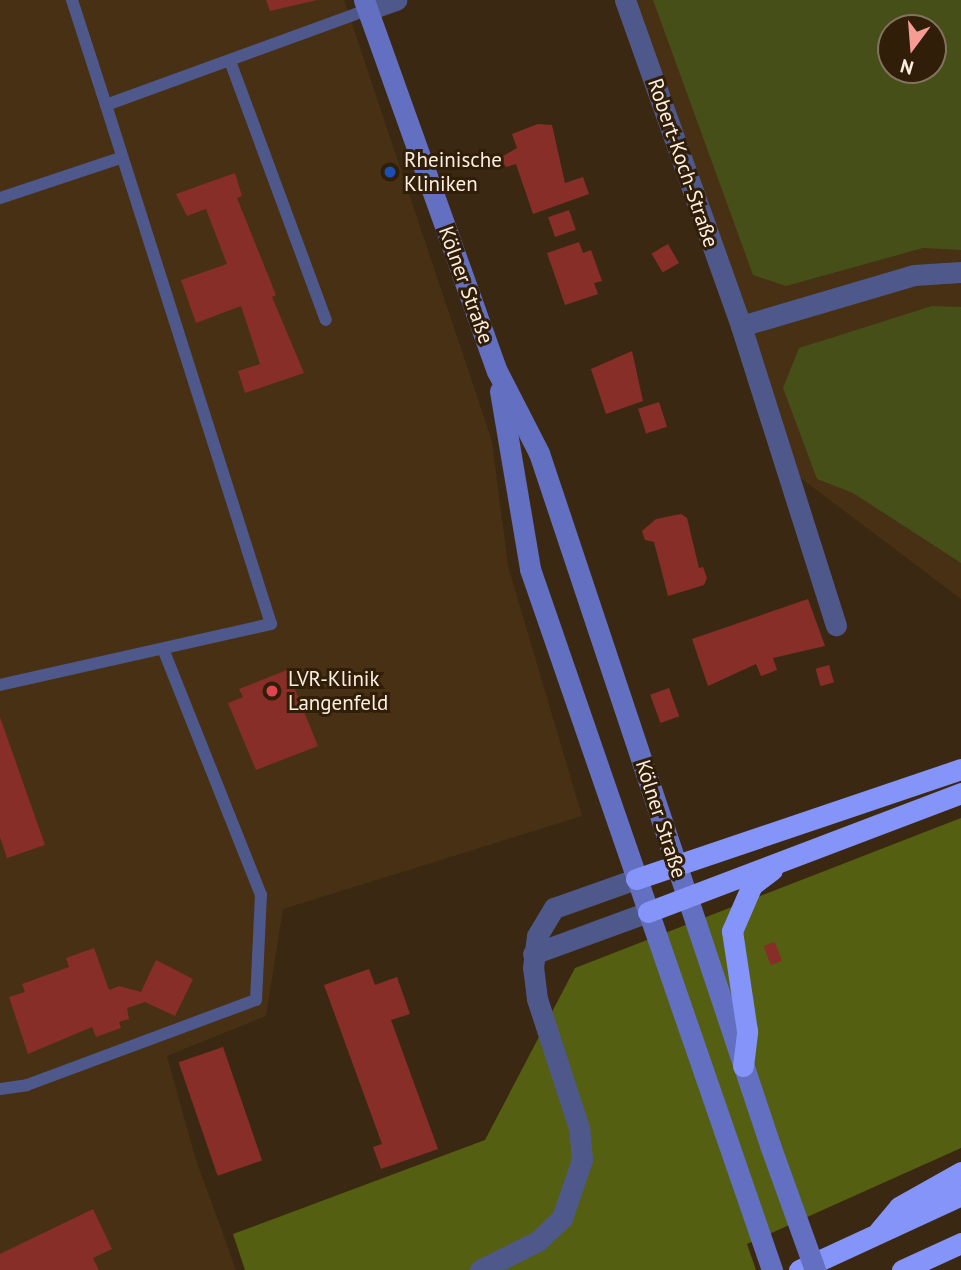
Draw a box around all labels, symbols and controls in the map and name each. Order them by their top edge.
north arrow [877,14,947,84]
text: N [897,54,916,81]
street label: Robert-Koch-Straße [642,75,724,251]
place label: Rheinische Kliniken [404,147,502,197]
marker: Rheinische Kliniken [382,164,398,180]
street label: Kölner Straße [433,223,499,347]
place label: LVR-Klinik Langenfeld [288,666,388,716]
marker: LVR-Klinik Langenfeld [262,681,282,701]
street label: Kölner Straße [630,757,692,881]

